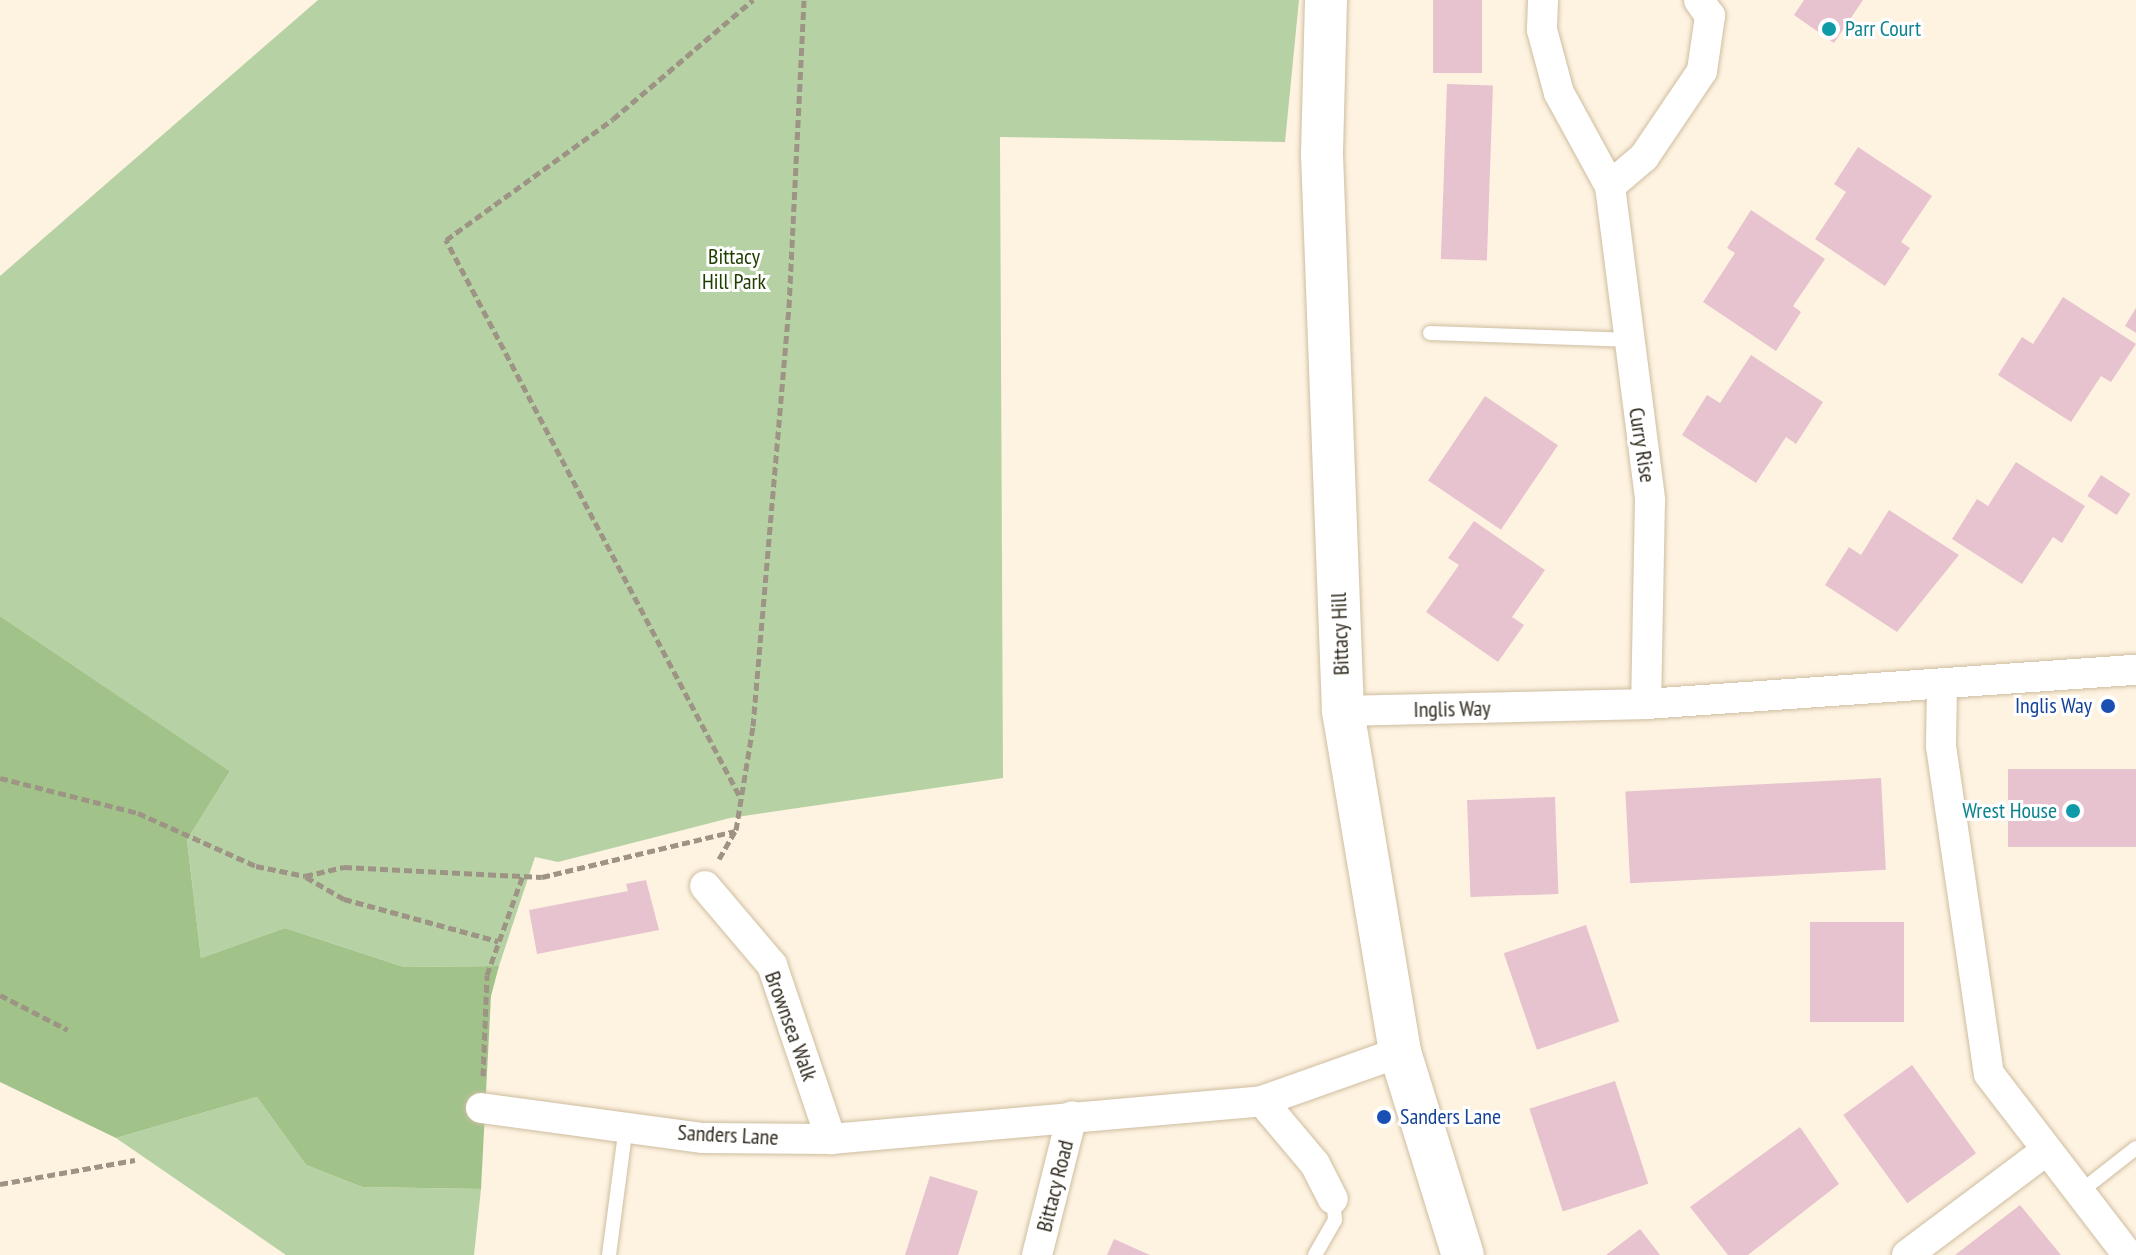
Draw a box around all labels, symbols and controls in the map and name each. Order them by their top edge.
place label: Parr Court [1845,16,1921,42]
marker: Parr Court [1820,20,1838,38]
park label: Bittacy Hill Park [702,243,766,294]
street label: Curry Rise [1623,405,1661,485]
street label: Bittacy Hill [1325,592,1355,676]
place label: Inglis Way [2015,693,2092,719]
street label: Inglis Way [1413,695,1491,723]
marker: Inglis Way [2099,697,2117,715]
place label: Wrest House [1962,798,2057,824]
marker: Wrest House [2064,802,2082,820]
street label: Brownsea Walk [759,968,823,1084]
place label: Sanders Lane [1400,1104,1501,1130]
marker: Sanders Lane [1375,1108,1393,1126]
street label: Sanders Lane [677,1119,779,1151]
street label: Bittacy Road [1031,1137,1079,1235]

